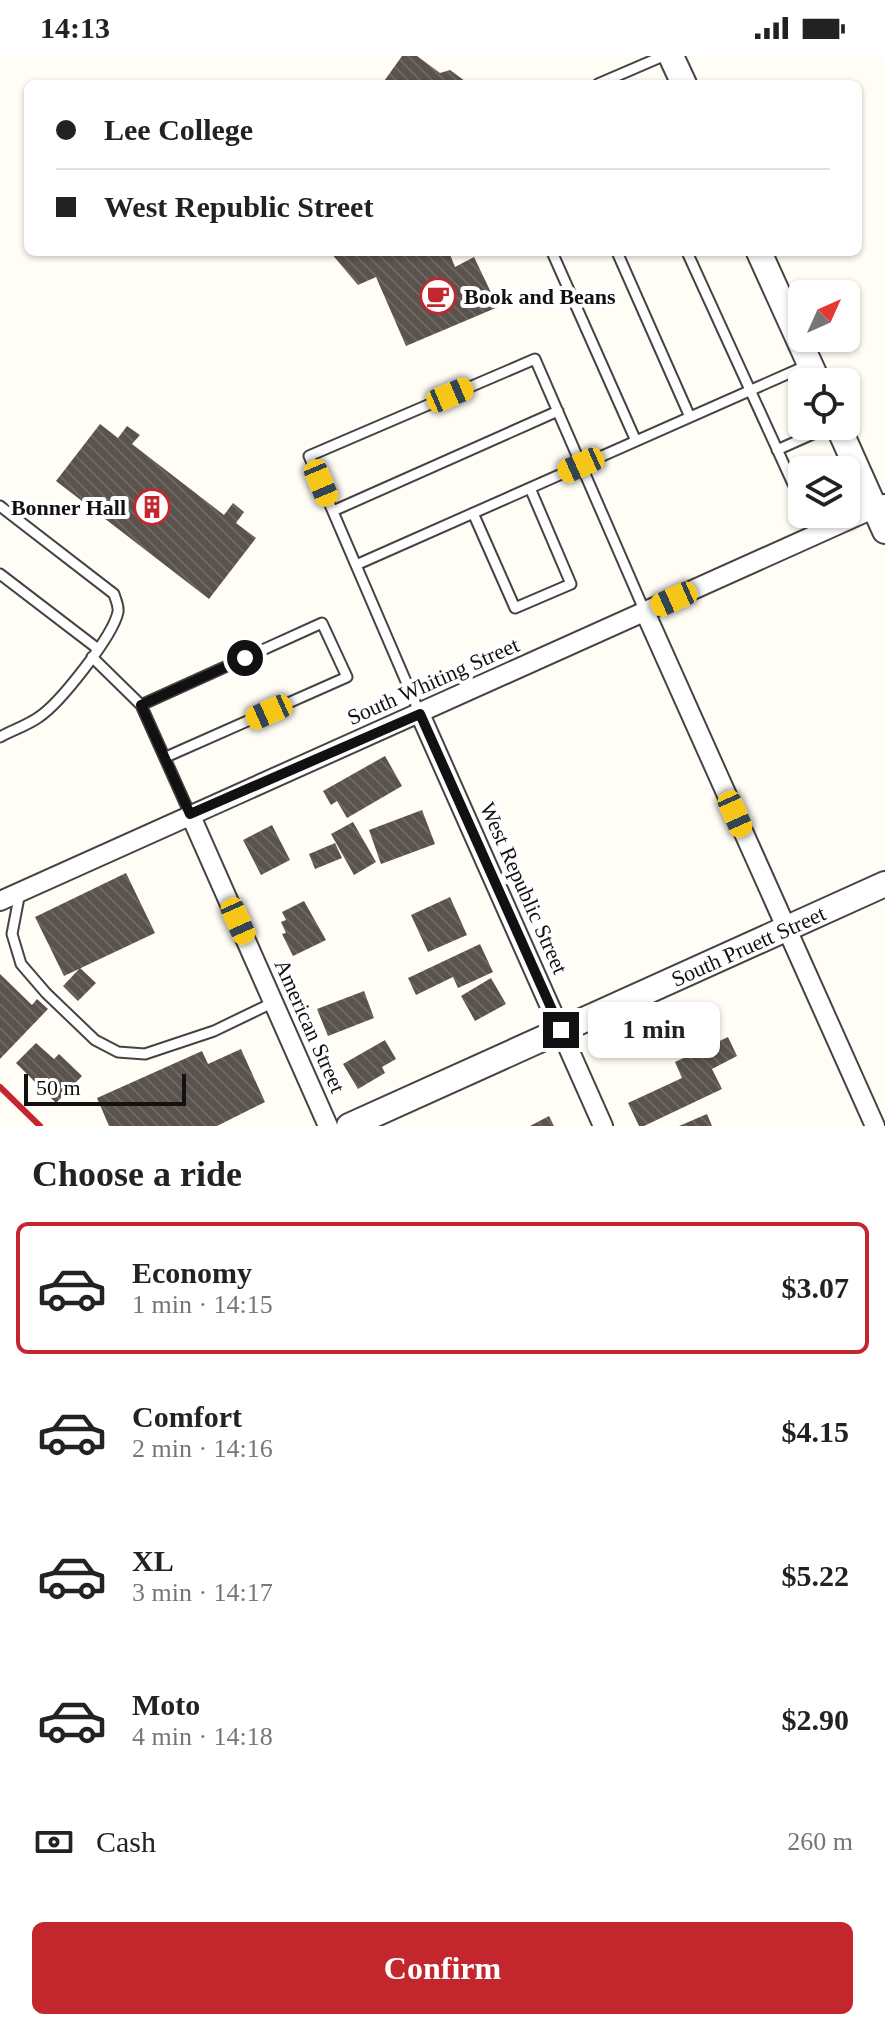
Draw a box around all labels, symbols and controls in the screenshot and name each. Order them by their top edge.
text: 14:13 [40,11,110,44]
text: Lee College [104,113,253,146]
text: West Republic Street [104,190,373,223]
cafe icon: Book and Beans [419,277,457,315]
north arrow [788,280,860,352]
map controls [788,280,860,528]
place label: Book and Beans [464,284,616,309]
button: locate [788,368,860,440]
car [423,375,477,415]
car [554,444,608,486]
car [301,456,341,510]
button: layers [788,456,860,528]
building icon: Bonner Hall [133,488,171,526]
place label: Bonner Hall [11,495,126,520]
car [647,578,701,620]
street label: South Whiting Street [343,632,523,730]
route start [227,640,263,676]
car [242,691,296,733]
car [714,787,756,841]
street label: West Republic Street [475,798,573,978]
car [217,894,259,948]
street label: South Pruett Street [667,900,829,991]
street label: American Street [269,955,351,1097]
callout: 1 min [589,1002,721,1058]
route end [543,1012,579,1048]
text: 1 min [623,1015,685,1044]
scale bar [24,1070,186,1106]
text: 50 m [36,1075,81,1100]
text: Choose a ride [32,1154,242,1194]
icon: car [36,1252,108,1324]
text: Economy [132,1256,252,1289]
text: $3.07 [782,1271,849,1304]
text: 1 min · 14:15 [132,1290,273,1319]
icon: car [36,1396,108,1468]
text: Comfort [132,1400,242,1433]
text: $4.15 [782,1415,849,1448]
text: 2 min · 14:16 [132,1434,273,1463]
icon: car [36,1540,108,1612]
text: XL [132,1544,174,1577]
text: $5.22 [782,1559,849,1592]
text: 3 min · 14:17 [132,1578,273,1607]
icon: car [36,1684,108,1756]
text: Moto [132,1688,200,1721]
text: $2.90 [782,1703,849,1736]
text: 4 min · 14:18 [132,1722,273,1751]
icon: cash [32,1820,76,1864]
text: Cash [96,1825,156,1858]
text: 260 m [787,1827,853,1856]
button: Confirm [32,1922,853,2014]

